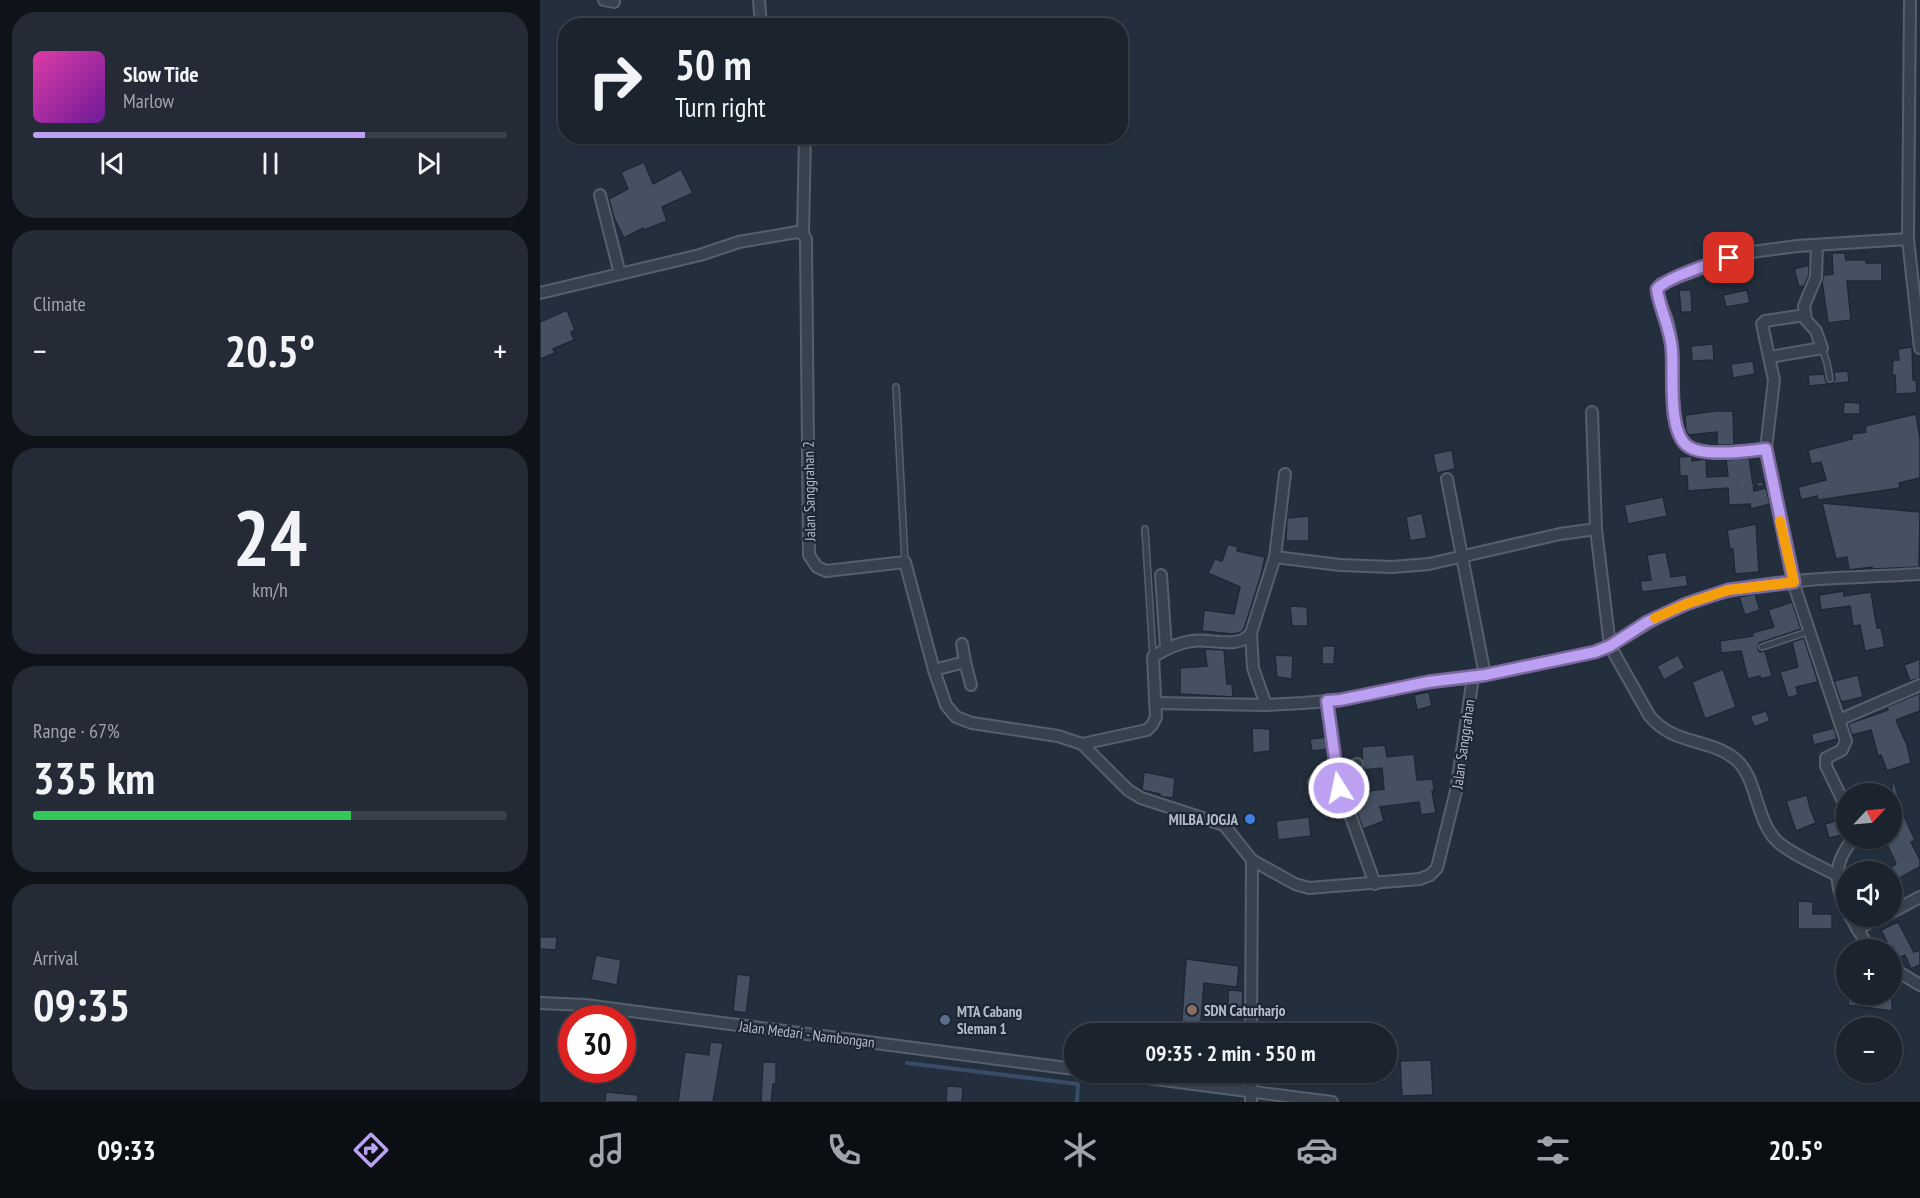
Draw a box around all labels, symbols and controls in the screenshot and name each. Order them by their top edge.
text: 50 m [675,37,752,92]
icon: right [576,42,654,120]
text: Slow Tide [123,60,199,88]
text: Marlow [123,88,174,114]
text: Turn right [675,90,766,124]
icon: previous [96,147,129,180]
icon: pause [254,147,287,180]
icon: next [412,147,445,180]
pin [1703,232,1754,283]
icon: arrive [1712,241,1745,274]
text: Climate [33,291,86,317]
text: 20.5° [225,321,315,379]
text: − [33,329,47,372]
text: + [493,329,507,372]
street label: Jalan Sanggrahan 2 [799,441,819,542]
text: 24 [233,487,307,588]
text: km/h [252,577,288,603]
street label: Jalan Sanggrahan [1447,698,1479,791]
text: Range · 67% [33,718,120,744]
text: 335 km [33,748,155,806]
position arrow [1307,756,1371,820]
north arrow [1836,783,1902,849]
map controls [1836,783,1902,1083]
place label: MILBA JOGJA [1169,810,1238,829]
marker: MILBA JOGJA [1243,812,1257,826]
button: sound [1836,861,1902,927]
button: + [1836,939,1902,1005]
text: Arrival [33,945,78,971]
text: 09:35 [33,975,130,1033]
place label: SDN Caturharjo [1204,1001,1286,1020]
place label: MTA Cabang Sleman 1 [957,1002,1022,1038]
marker: SDN Caturharjo [1185,1003,1199,1017]
speed limit sign: 30 [558,1005,636,1083]
marker: MTA Cabang Sleman 1 [938,1013,952,1027]
street label: Jalan Medari - Nambongan [737,1016,876,1052]
button: − [1836,1017,1902,1083]
text: 09:35 · 2 min · 550 m [1145,1039,1316,1067]
icon: directions [350,1129,392,1171]
icon: music [586,1129,628,1171]
icon: phone [823,1129,865,1171]
icon: climate [1059,1129,1101,1171]
icon: car [1296,1129,1338,1171]
icon: filters [1532,1129,1574,1171]
text: 09:33 [97,1133,156,1167]
text: 20.5° [1768,1133,1823,1167]

